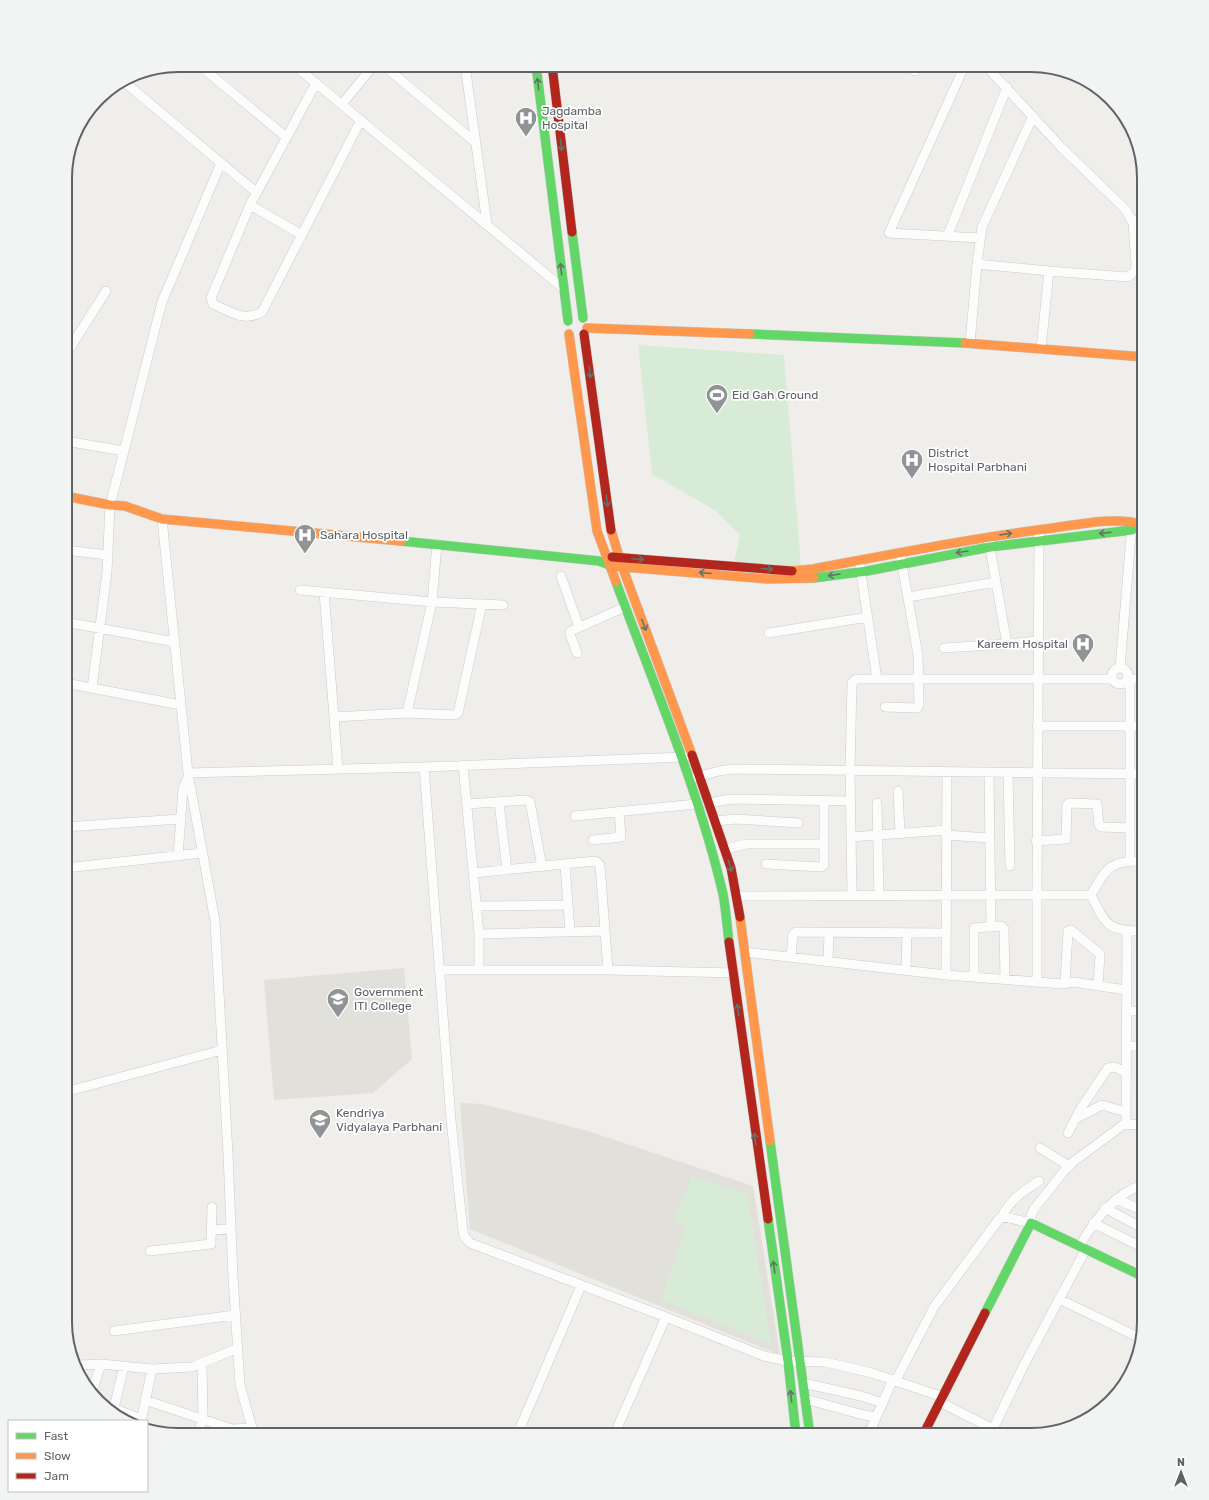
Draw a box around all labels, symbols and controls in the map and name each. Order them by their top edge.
one-way arrow [535,78,542,91]
place label: Jagdamba Hospital [542,104,602,132]
hospital icon: Jagdamba Hospital [513,105,539,138]
one-way arrow [558,139,565,152]
one-way arrow [558,263,565,276]
one-way arrow [586,365,594,378]
sports icon: Eid Gah Ground [704,382,730,415]
place label: Eid Gah Ground [732,388,818,402]
place label: District Hospital Parbhani [928,446,1027,474]
hospital icon: District Hospital Parbhani [899,447,925,480]
one-way arrow [603,494,611,507]
hospital icon: Sahara Hospital [292,522,318,555]
place label: Sahara Hospital [320,528,408,542]
one-way arrow [1099,529,1112,537]
one-way arrow [999,530,1012,538]
one-way arrow [956,548,969,556]
one-way arrow [631,555,644,562]
one-way arrow [760,565,773,572]
one-way arrow [699,570,712,577]
one-way arrow [828,571,841,579]
one-way arrow [640,619,648,631]
hospital icon: Kareem Hospital [1070,631,1096,664]
place label: Kareem Hospital [977,637,1068,651]
one-way arrow [727,859,734,872]
place label: Government ITI College [354,985,423,1013]
school or university icon: Government ITI College [325,986,351,1019]
one-way arrow [735,1004,742,1017]
place label: Kendriya Vidyalaya Parbhani [336,1106,442,1134]
school or university icon: Kendriya Vidyalaya Parbhani [307,1107,333,1140]
one-way arrow [752,1133,759,1146]
one-way arrow [770,1261,778,1274]
one-way arrow [788,1390,795,1403]
legend [8,1420,148,1492]
text: Fast [44,1429,68,1443]
text: Slow [44,1449,71,1463]
north arrow [1161,1452,1201,1492]
text: N [1177,1456,1185,1469]
text: Jam [44,1469,69,1483]

